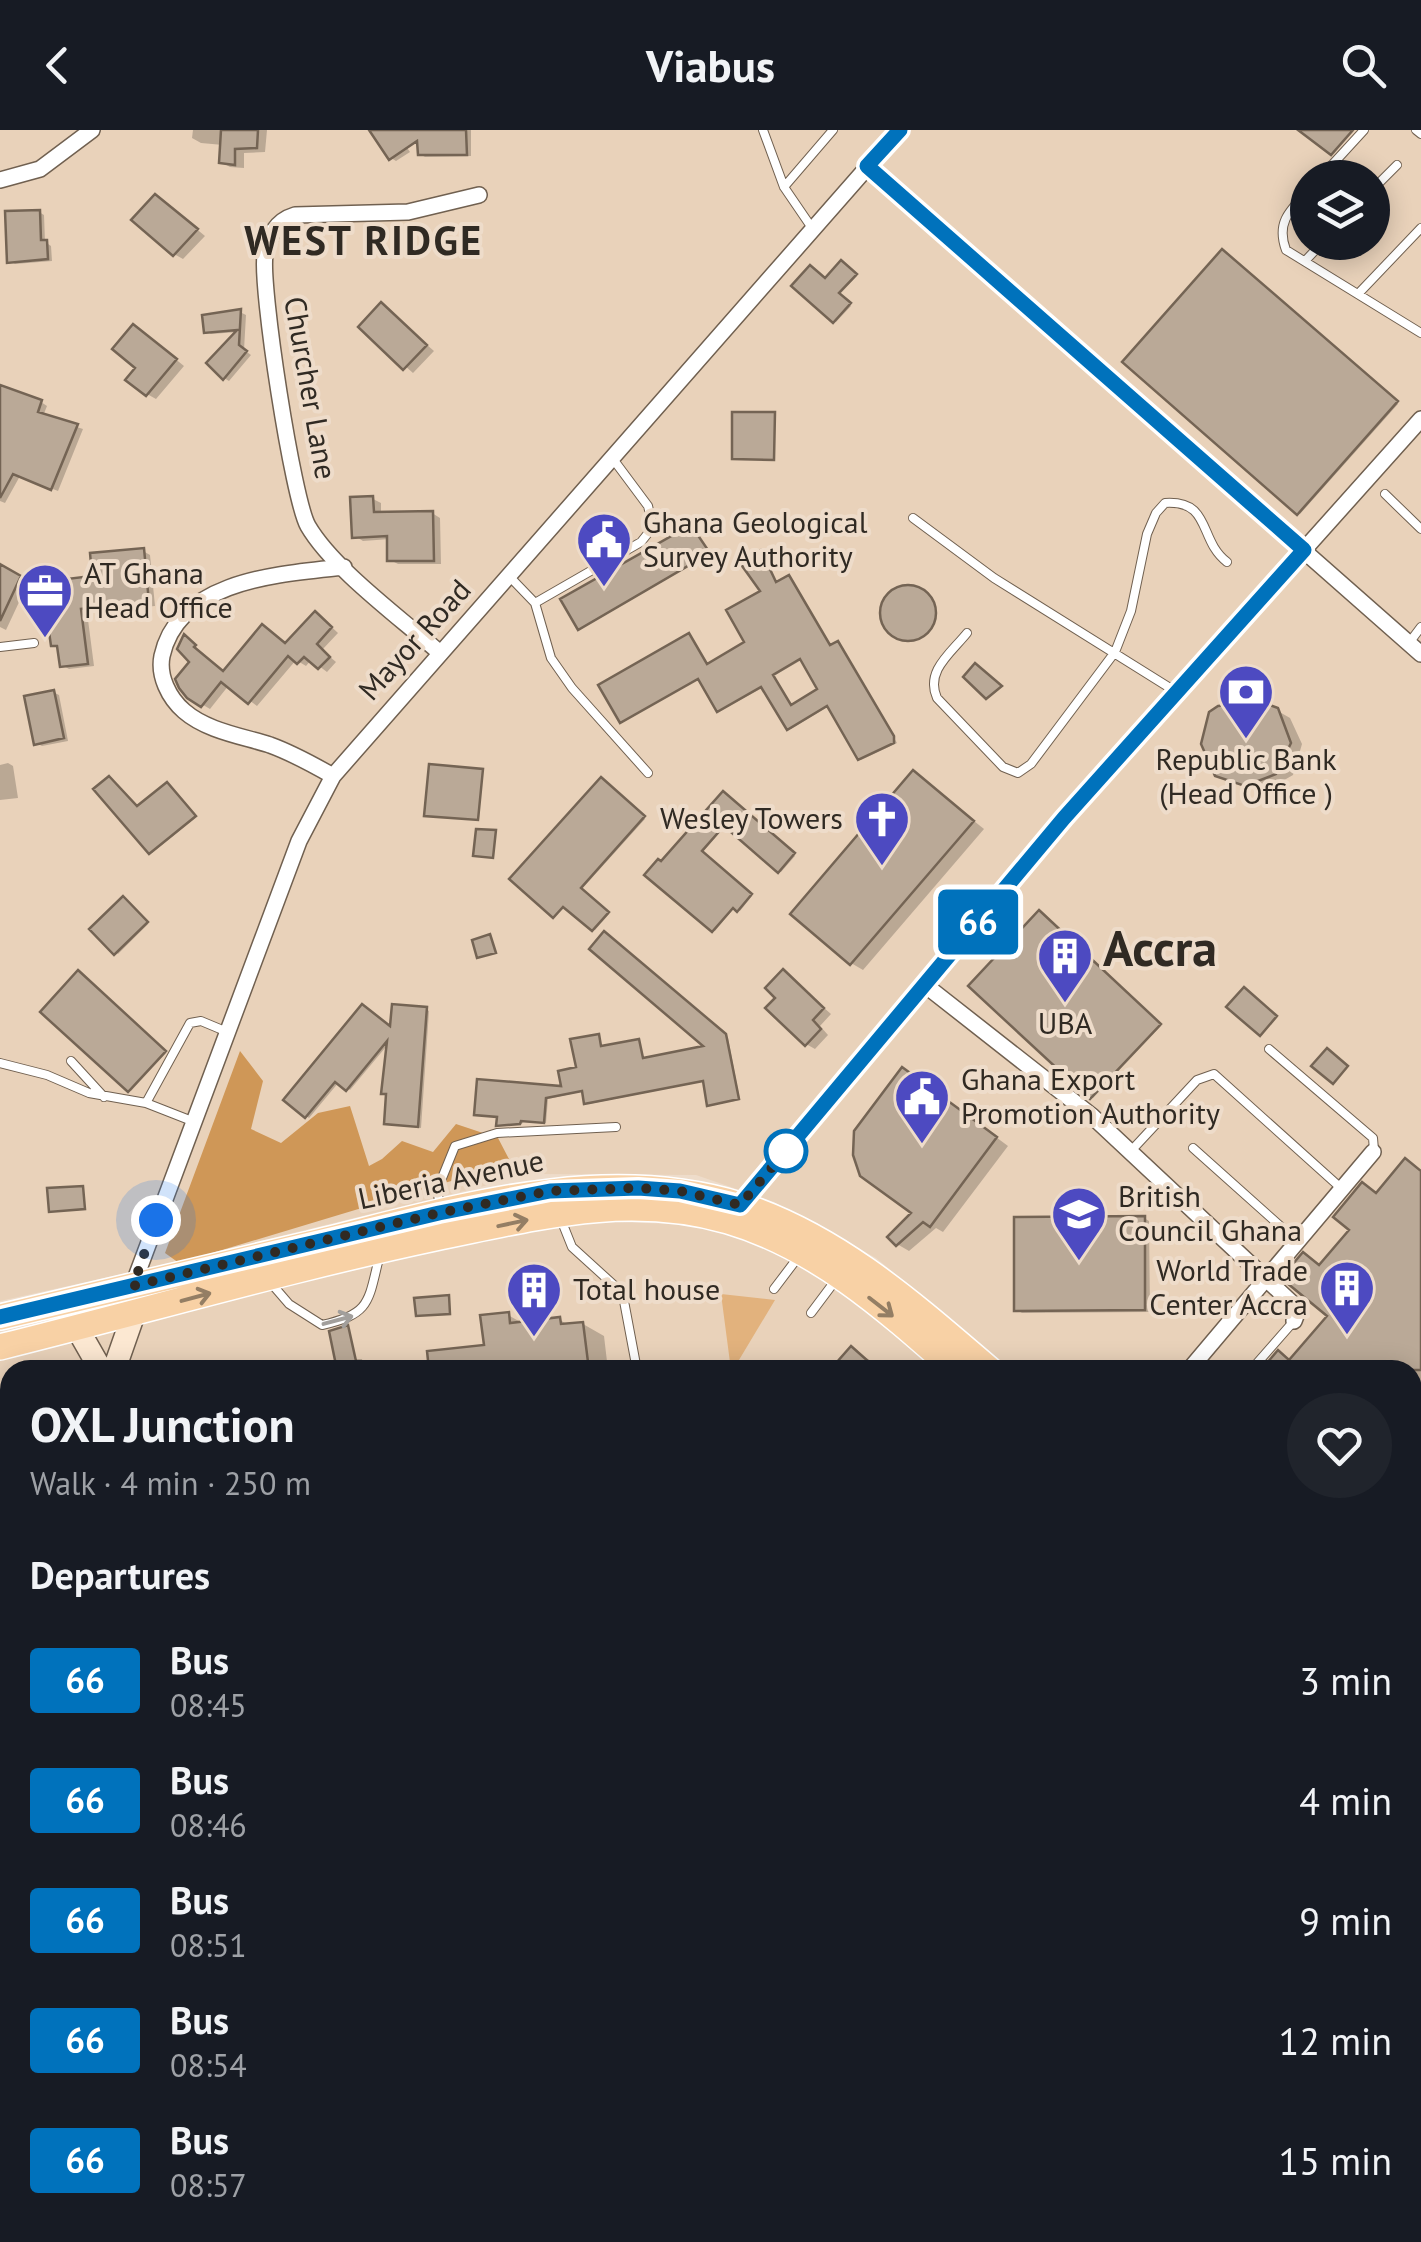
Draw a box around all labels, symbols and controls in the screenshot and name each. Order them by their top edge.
text: Viabus [646,36,775,94]
icon: back [30,38,85,93]
icon: search [1336,38,1391,93]
map controls [1290,160,1390,260]
button: layers [1290,160,1390,260]
district label: WEST RIDGE [244,214,484,266]
street label: Churcher Lane [276,293,347,482]
place label: Ghana Geological Survey Authority [643,502,868,575]
public building icon: Ghana Geological Survey Authority [574,510,634,589]
place label: AT Ghana Head Office [84,553,233,626]
office icon: AT Ghana Head Office [15,561,75,640]
street label: Mayor Road [349,570,479,708]
bank icon: Republic Bank (Head Office ) [1216,662,1276,741]
place label: Republic Bank (Head Office ) [1155,739,1337,812]
church icon: Wesley Towers [852,789,912,868]
place label: Wesley Towers [660,798,843,837]
line badge: 66 [933,890,1023,954]
text: 66 [958,899,998,945]
district label: Accra [1103,915,1217,980]
building icon: UBA [1035,926,1095,1005]
place label: UBA [1038,1003,1093,1042]
place label: Ghana Export Promotion Authority [961,1059,1220,1132]
public building icon: Ghana Export Promotion Authority [892,1067,952,1146]
unlabelled marker [765,1130,807,1172]
street label: Liberia Avenue [354,1140,547,1217]
place label: British Council Ghana [1118,1176,1302,1249]
school or university icon: British Council Ghana [1049,1184,1109,1263]
your location [131,1195,181,1245]
one-way arrow [496,1212,528,1231]
place label: World Trade Center Accra [1149,1250,1308,1323]
building icon: World Trade Center Accra [1317,1258,1377,1337]
building icon: Total house [504,1260,564,1339]
place label: Total house [573,1269,720,1308]
one-way arrow [180,1286,211,1305]
one-way arrow [867,1296,894,1317]
one-way arrow [322,1310,354,1329]
text: OXL Junction [30,1393,295,1455]
button: heart [1287,1393,1392,1498]
text: Walk · 4 min · 250 m [30,1462,311,1504]
text: Departures [30,1550,210,1599]
text: Bus [170,1635,229,1684]
text: 3 min [1299,1656,1392,1705]
text: 66 [65,1657,105,1703]
text: 08:45 [170,1684,247,1726]
text: Bus [170,1755,229,1804]
text: 4 min [1299,1776,1392,1825]
text: 66 [65,1777,105,1823]
text: 08:46 [170,1804,247,1846]
text: Bus [170,1875,229,1924]
text: 9 min [1299,1896,1392,1945]
text: 66 [65,1897,105,1943]
text: 08:51 [170,1924,247,1966]
text: Bus [170,1995,229,2044]
text: 12 min [1279,2016,1392,2065]
text: 66 [65,2017,105,2063]
text: 08:54 [170,2044,247,2086]
text: Bus [170,2115,229,2164]
text: 15 min [1279,2136,1392,2185]
text: 66 [65,2137,105,2183]
text: 08:57 [170,2164,247,2206]

